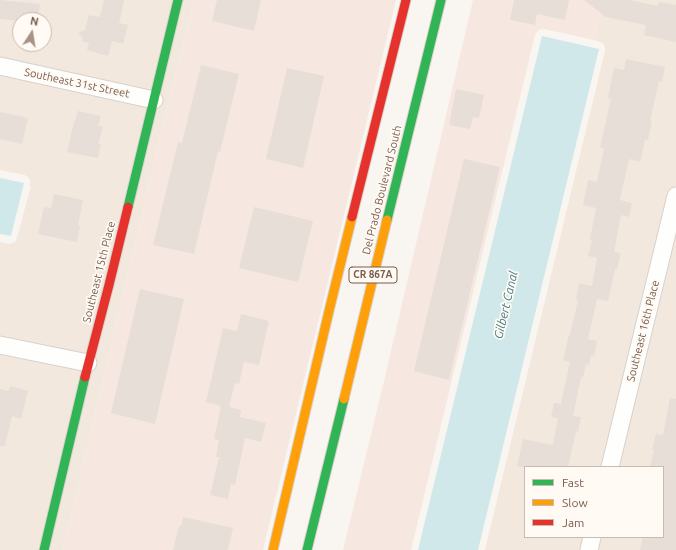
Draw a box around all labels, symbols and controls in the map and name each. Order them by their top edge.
north arrow [12,12,52,52]
text: N [29,15,40,28]
street label: Southeast 31st Street [23,65,131,101]
street label: Del Prado Boulevard South [360,124,404,256]
street label: Southeast 15th Place [80,220,118,324]
road number: CR 867A [349,267,397,283]
water label: Gilbert Canal [491,270,521,340]
street label: Southeast 16th Place [624,279,662,383]
legend [524,466,664,538]
text: Fast [562,476,584,489]
text: Slow [562,496,588,509]
text: Jam [562,516,584,529]

